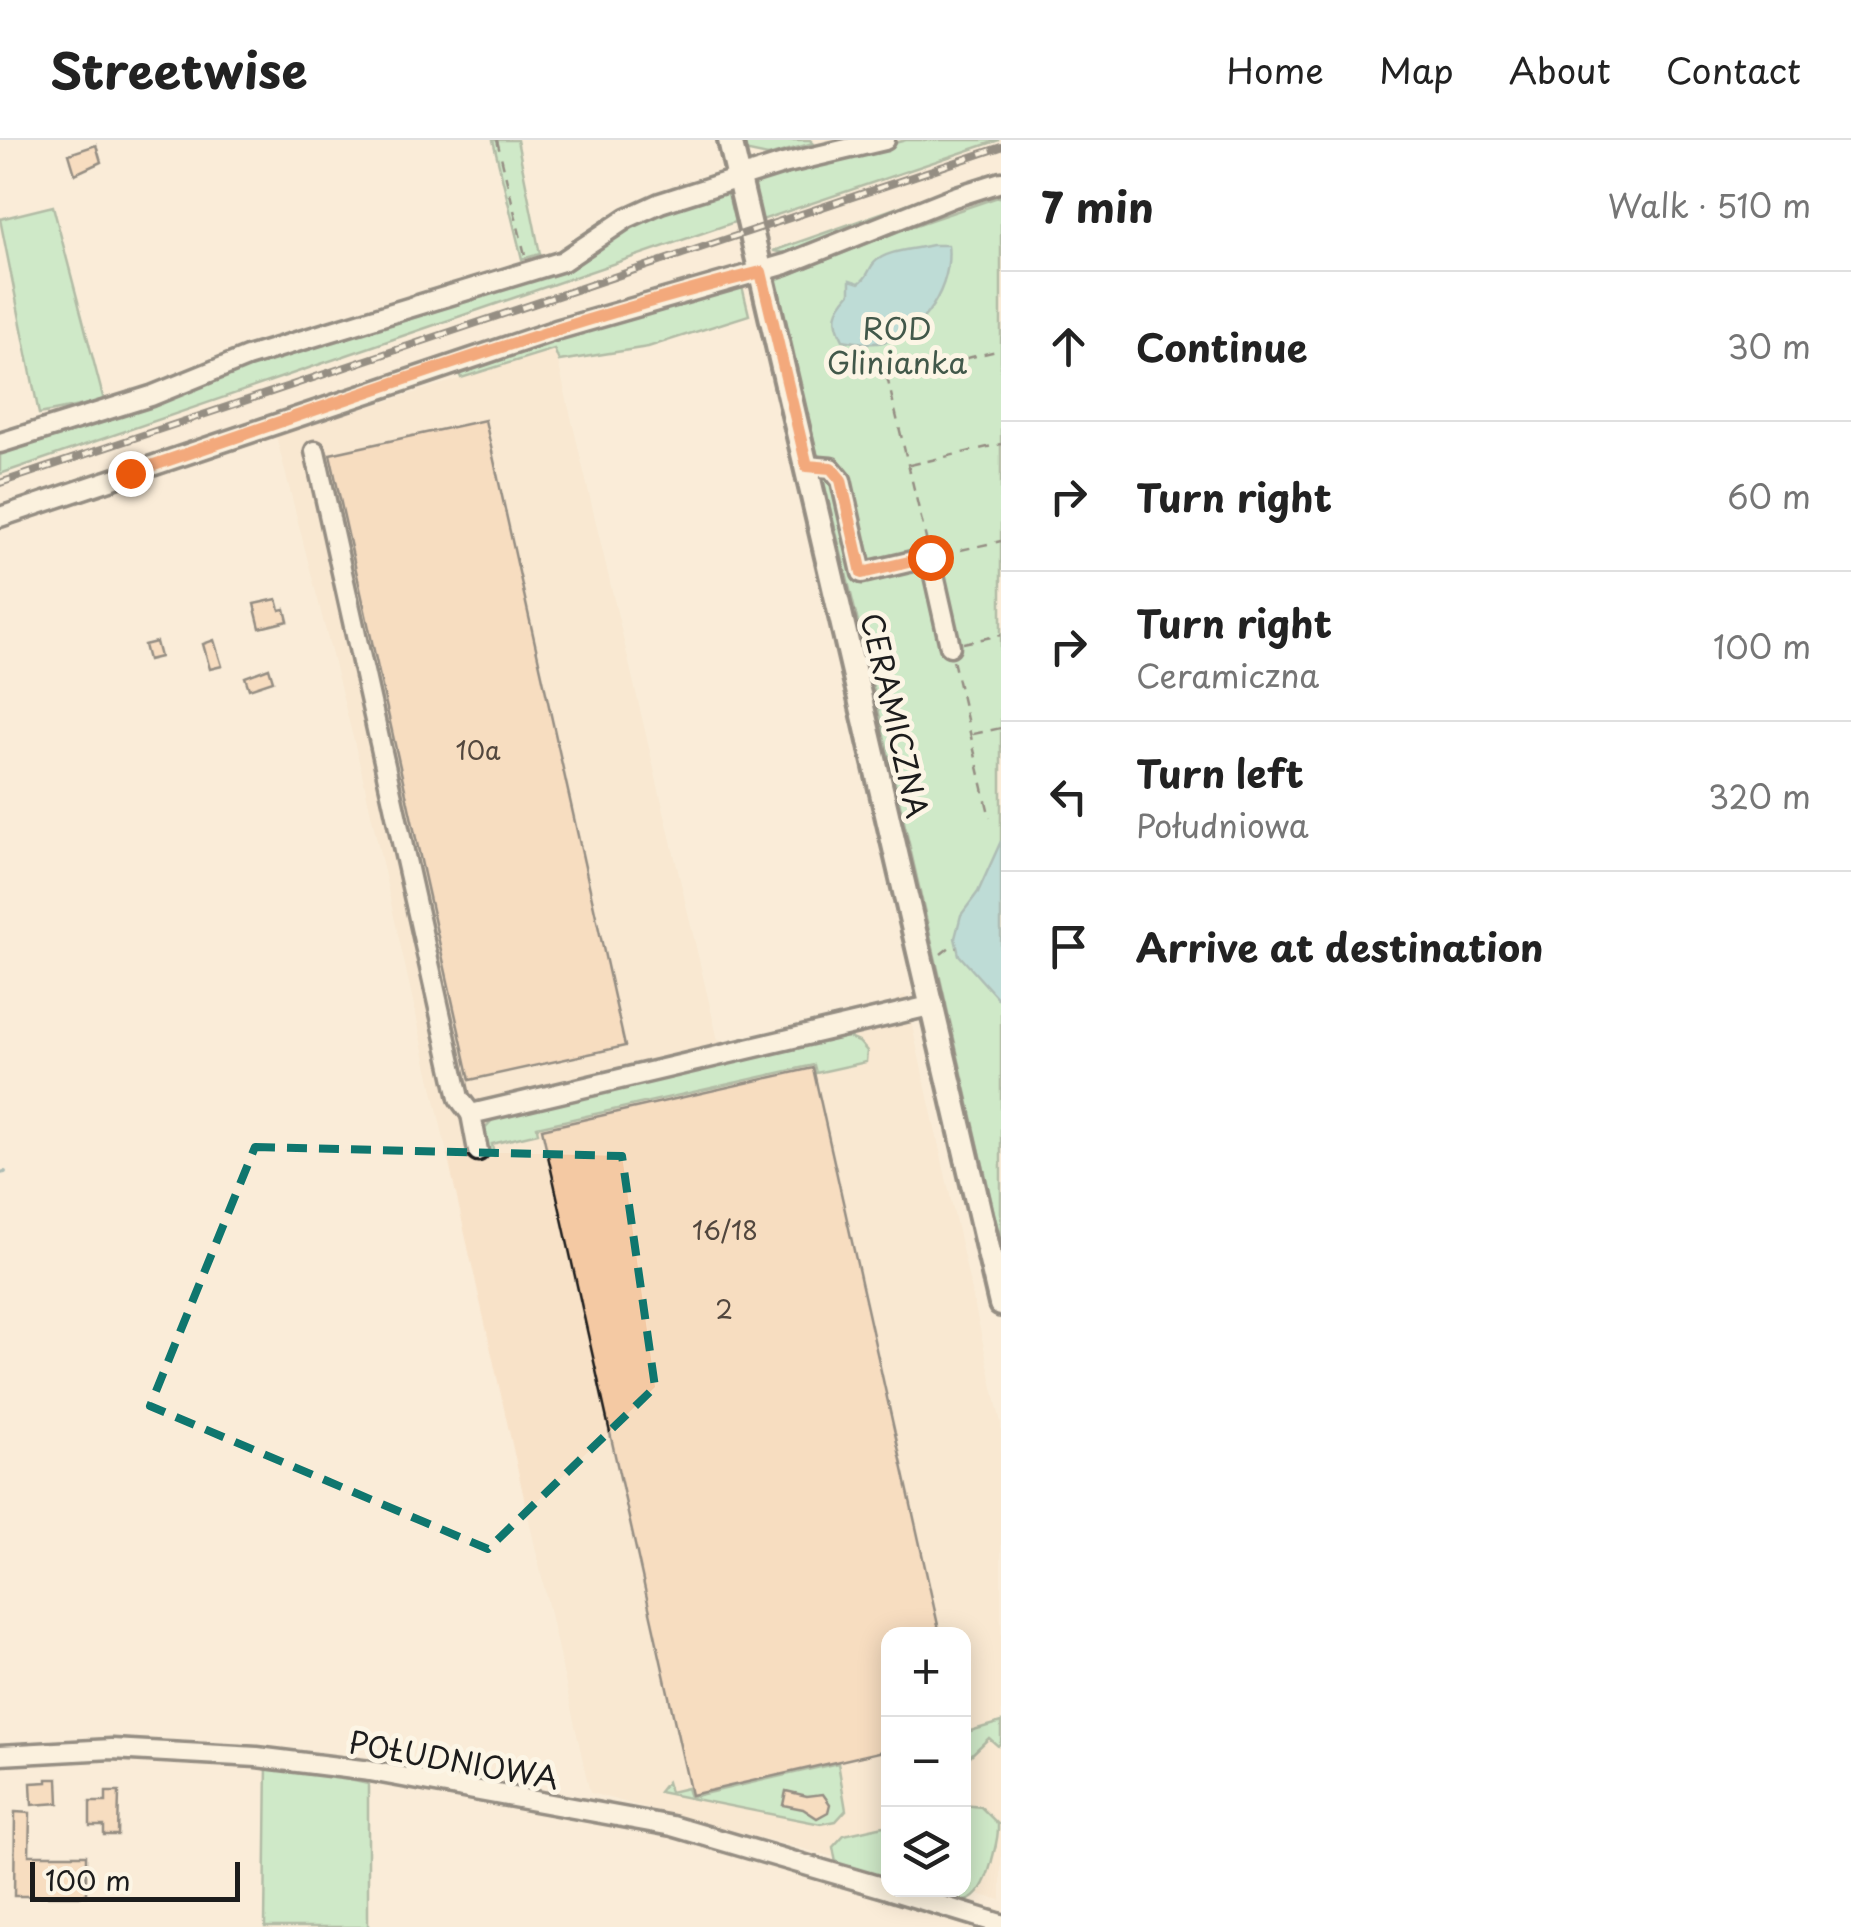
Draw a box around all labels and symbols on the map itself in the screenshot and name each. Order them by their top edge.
park label: ROD Glinianka [827,305,968,384]
route end [108,451,154,497]
route start [908,535,954,581]
street label: CERAMICZNA [851,608,941,822]
house number: 10a [455,731,501,769]
house number: 16/18 [692,1211,758,1249]
house number: 2 [715,1290,733,1328]
street label: POŁUDNIOWA [345,1718,563,1800]
scale bar [30,1857,240,1902]

